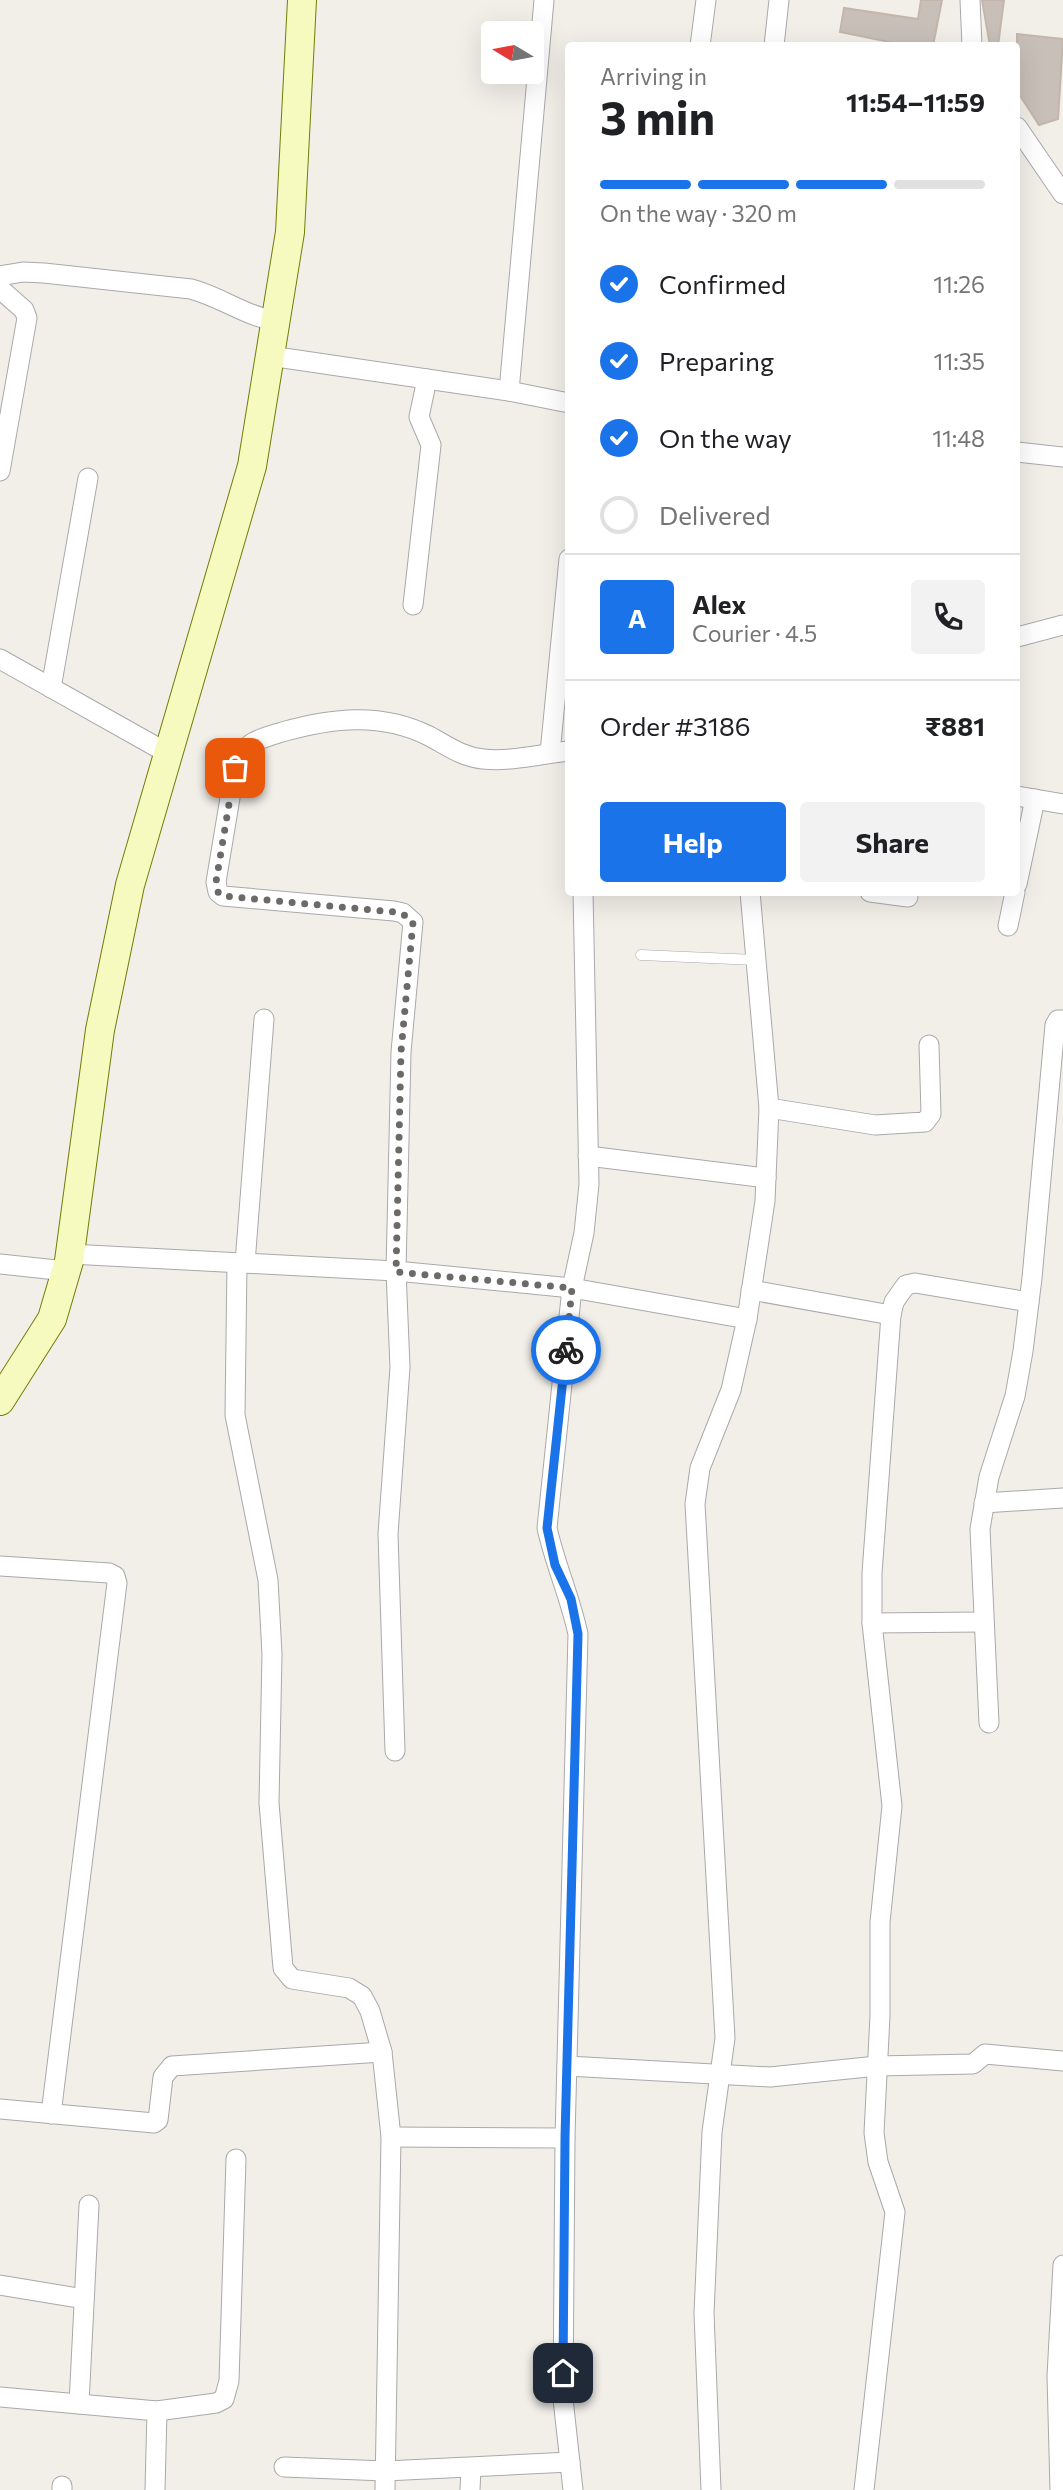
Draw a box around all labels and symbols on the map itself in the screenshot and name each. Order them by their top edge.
north arrow [481,21,544,84]
pin [205,738,265,798]
courier [531,1315,601,1385]
pin [533,2343,593,2403]

